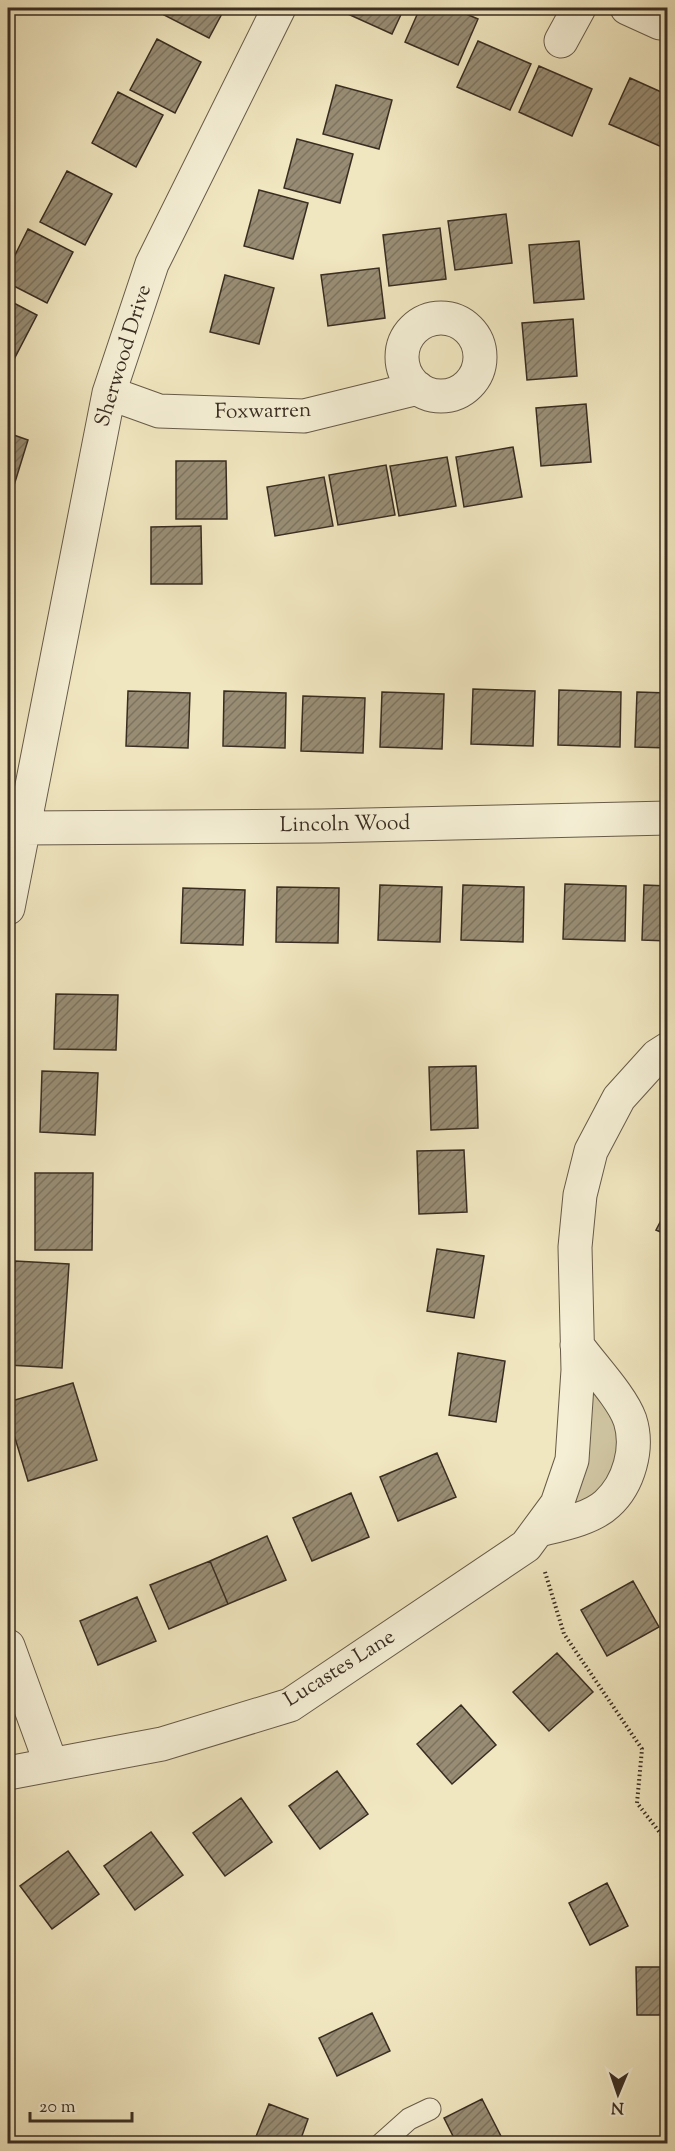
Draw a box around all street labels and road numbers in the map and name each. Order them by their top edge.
street label: Sherwood Drive [88,281,160,431]
street label: Foxwarren [214,396,312,428]
street label: Lincoln Wood [279,809,411,841]
street label: Lucastes Lane [279,1623,401,1715]

